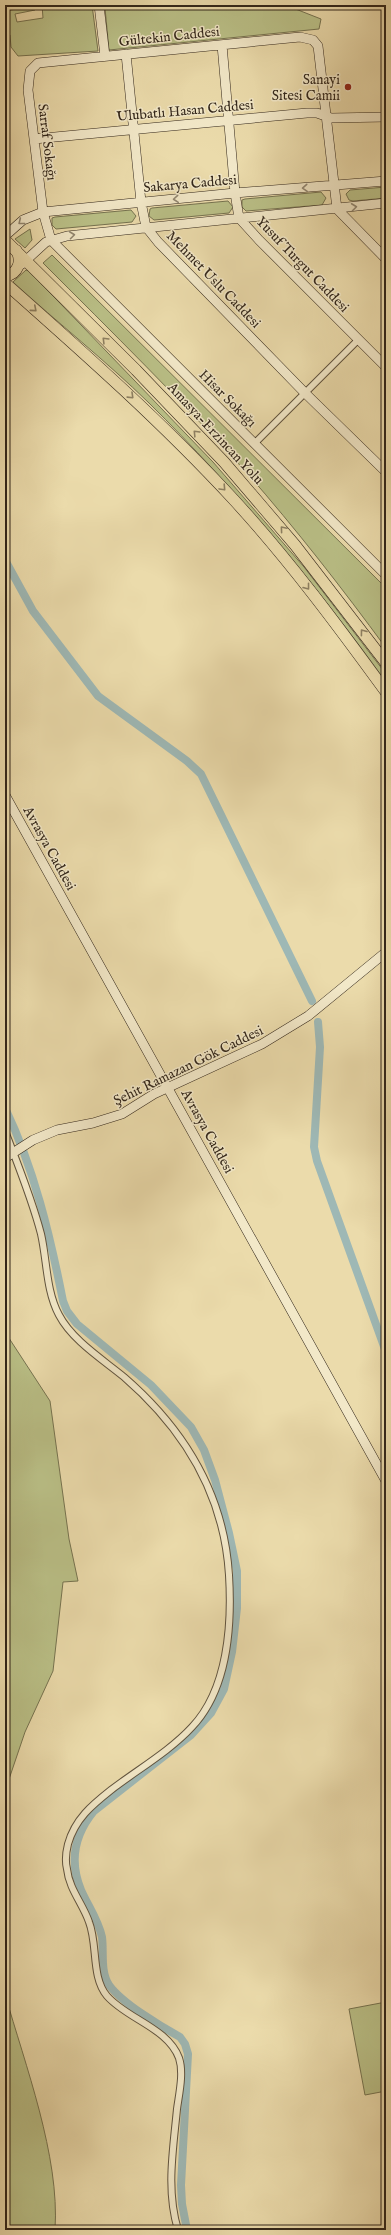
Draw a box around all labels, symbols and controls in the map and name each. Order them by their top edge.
street label: Gültekin Caddesi [118,23,221,51]
place label: Sanayi Sitesi Camii [272,71,340,105]
marker: Sanayi Sitesi Camii [343,82,353,92]
street label: Ulubatlı Hasan Caddesi [116,96,255,126]
street label: Sarraf Sokağı [33,103,61,182]
street label: Sakarya Caddesi [143,171,238,197]
one-way arrow [302,183,308,192]
one-way arrow [173,194,179,203]
one-way arrow [351,202,357,211]
street label: Yusuf Turgut Caddesi [252,213,353,317]
one-way arrow [19,218,26,225]
street label: Mehmet Uslu Caddesi [162,227,265,332]
one-way arrow [69,231,75,240]
one-way arrow [30,305,37,312]
one-way arrow [102,337,110,345]
street label: Hisar Sokağı [195,366,260,432]
street label: Amasya-Erzincan Yolu [163,378,267,488]
one-way arrow [127,391,134,398]
one-way arrow [194,430,201,437]
one-way arrow [218,483,226,491]
one-way arrow [280,527,287,534]
one-way arrow [302,583,309,590]
one-way arrow [361,629,368,636]
street label: Avrasya Caddesi [18,802,80,894]
street label: Şehit Ramazan Gök Caddesi [111,1022,266,1110]
street label: Avrasya Caddesi [176,1085,238,1177]

